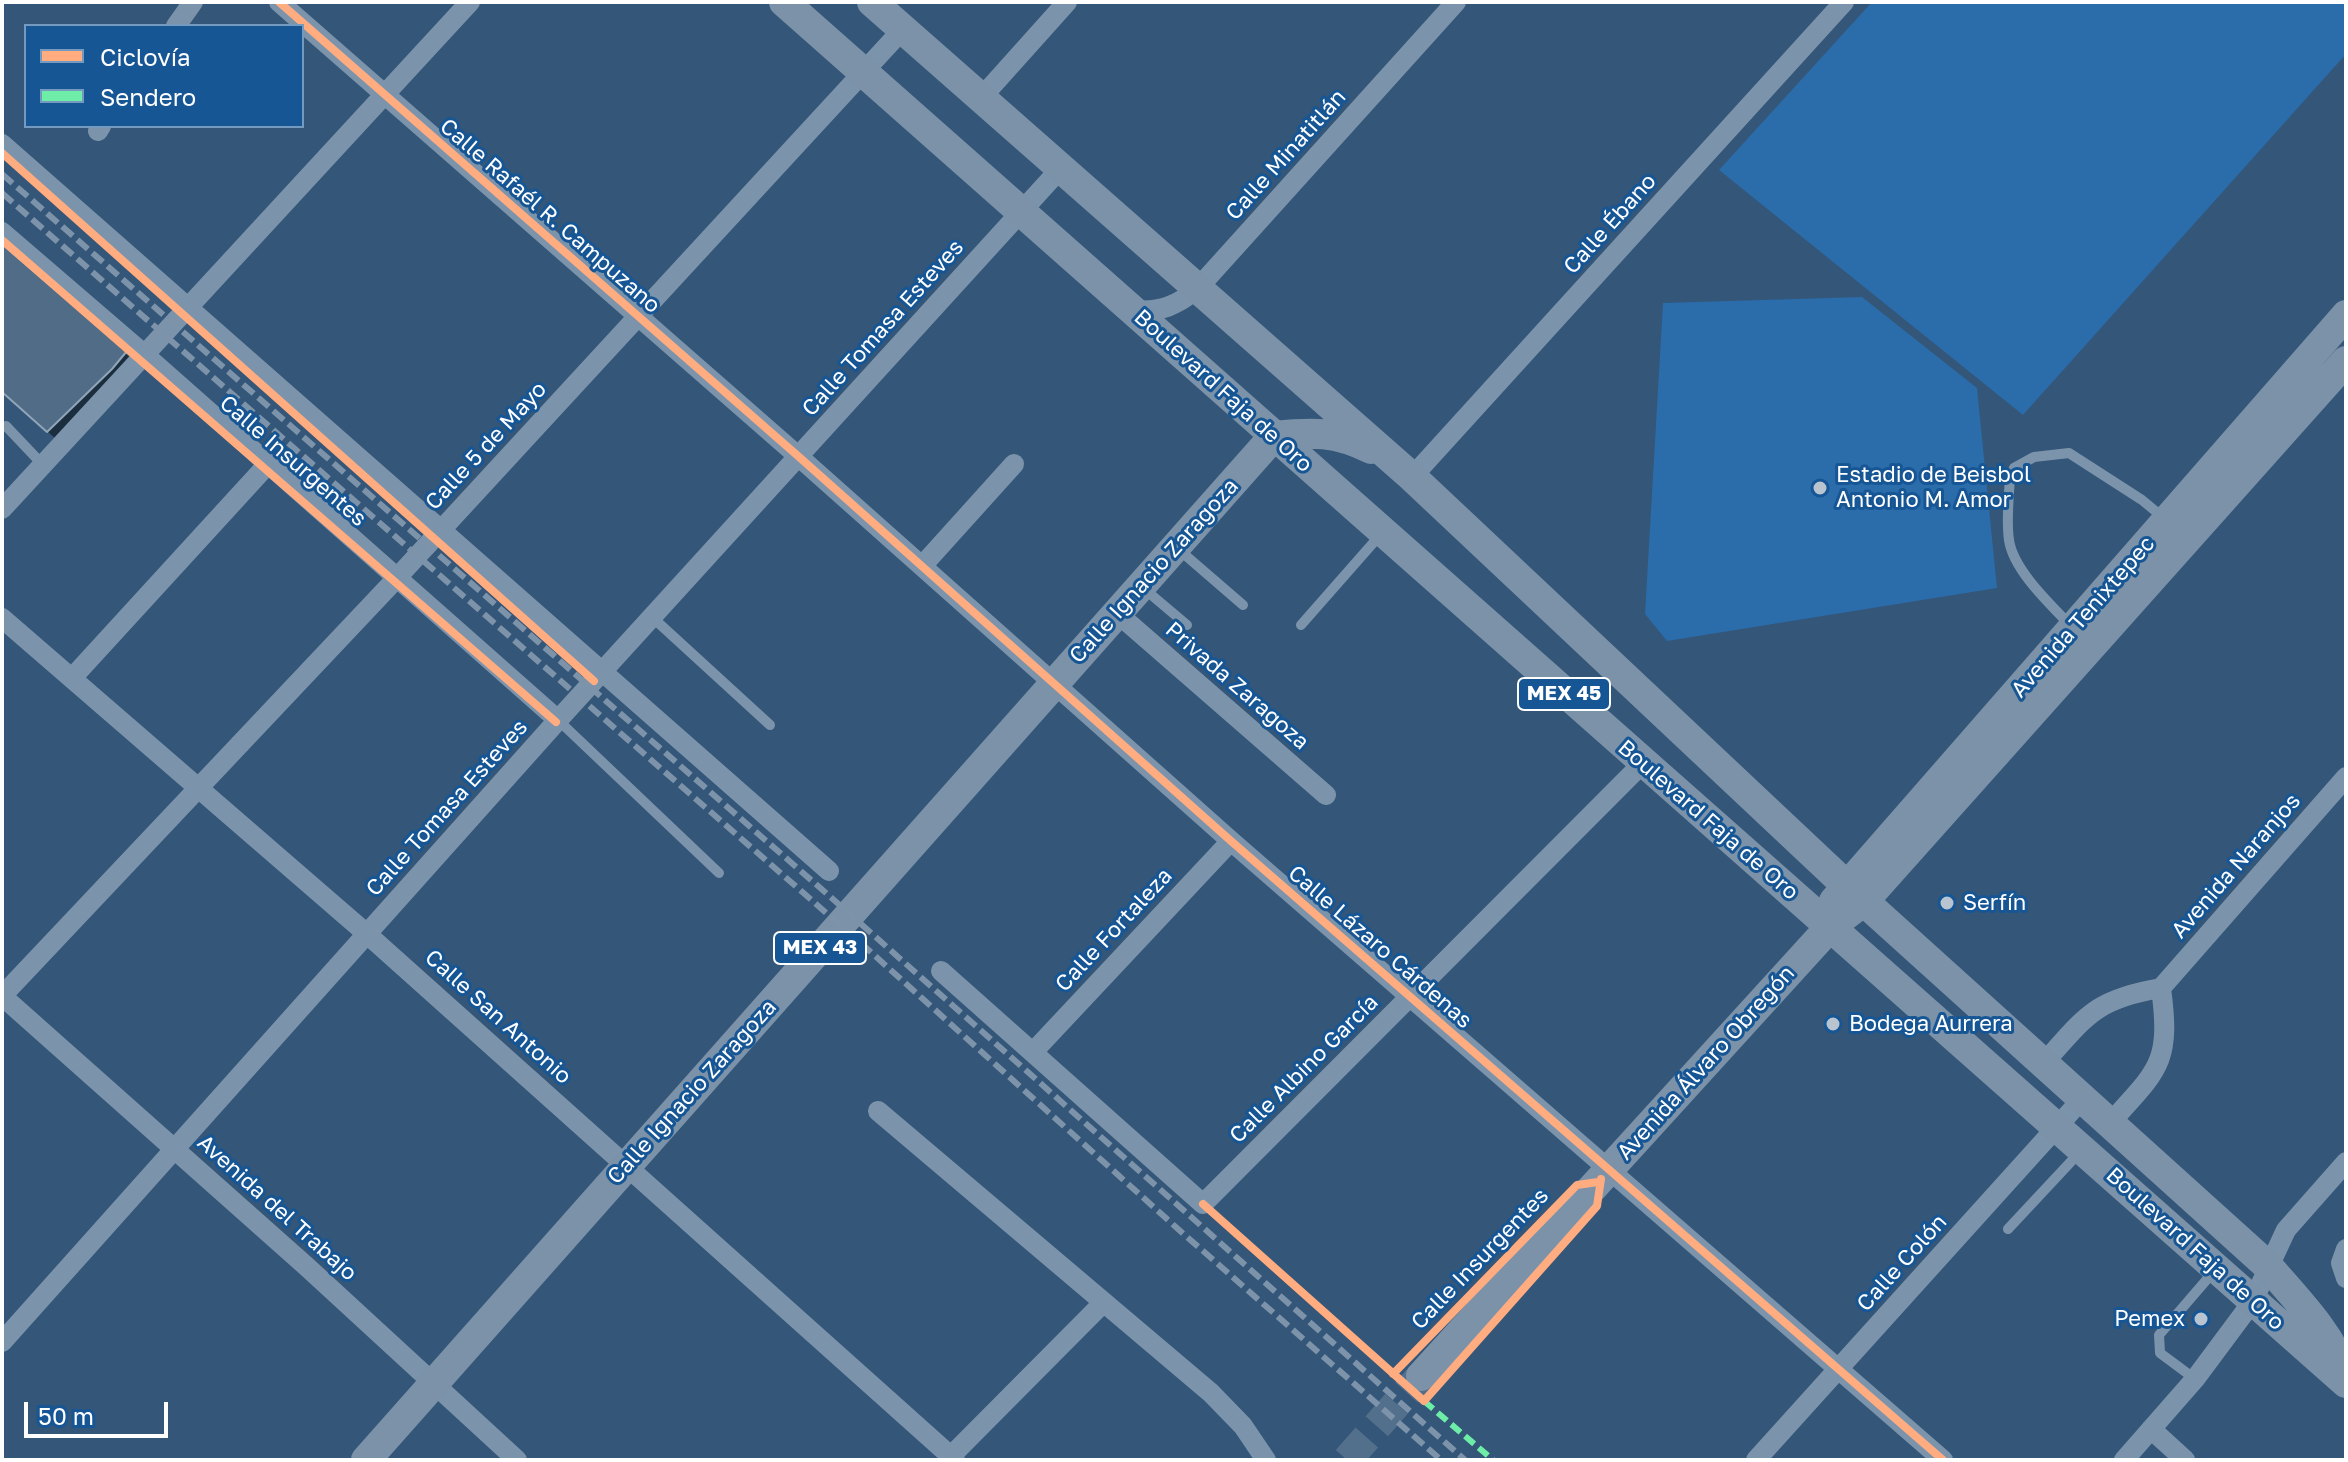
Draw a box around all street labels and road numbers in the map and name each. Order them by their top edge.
street label: Calle Minatitlán [1220,84,1352,226]
street label: Calle Rafaél R. Campuzano [434,113,666,319]
street label: Calle Ébano [1558,168,1662,280]
street label: Calle Tomasa Esteves [797,234,969,422]
street label: Boulevard Faja de Oro [1129,304,1317,478]
street label: Calle 5 de Mayo [420,376,552,516]
street label: Calle Insurgentes [214,390,372,532]
street label: Calle Ignacio Zaragoza [1064,473,1244,669]
street label: Avenida Tenixtepec [2006,531,2160,703]
street label: Privada Zaragoza [1160,617,1314,755]
road number: MEX 45 [1518,678,1610,710]
street label: Calle Tomasa Esteves [361,714,533,902]
street label: Boulevard Faja de Oro [1612,734,1804,906]
street label: Avenida Naranjos [2166,788,2306,944]
street label: Calle Lázaro Cárdenas [1283,860,1477,1034]
street label: Calle Fortaleza [1050,863,1178,997]
road number: MEX 43 [774,932,866,964]
street label: Calle San Antonio [419,944,577,1090]
street label: Avenida Álvaro Obregón [1612,960,1800,1166]
street label: Calle Albino García [1224,989,1384,1149]
street label: Calle Ignacio Zaragoza [602,994,782,1190]
street label: Avenida del Trabajo [192,1130,362,1286]
street label: Boulevard Faja de Oro [2101,1162,2289,1336]
street label: Calle Insurgentes [1406,1183,1554,1335]
street label: Calle Colón [1852,1209,1952,1317]

